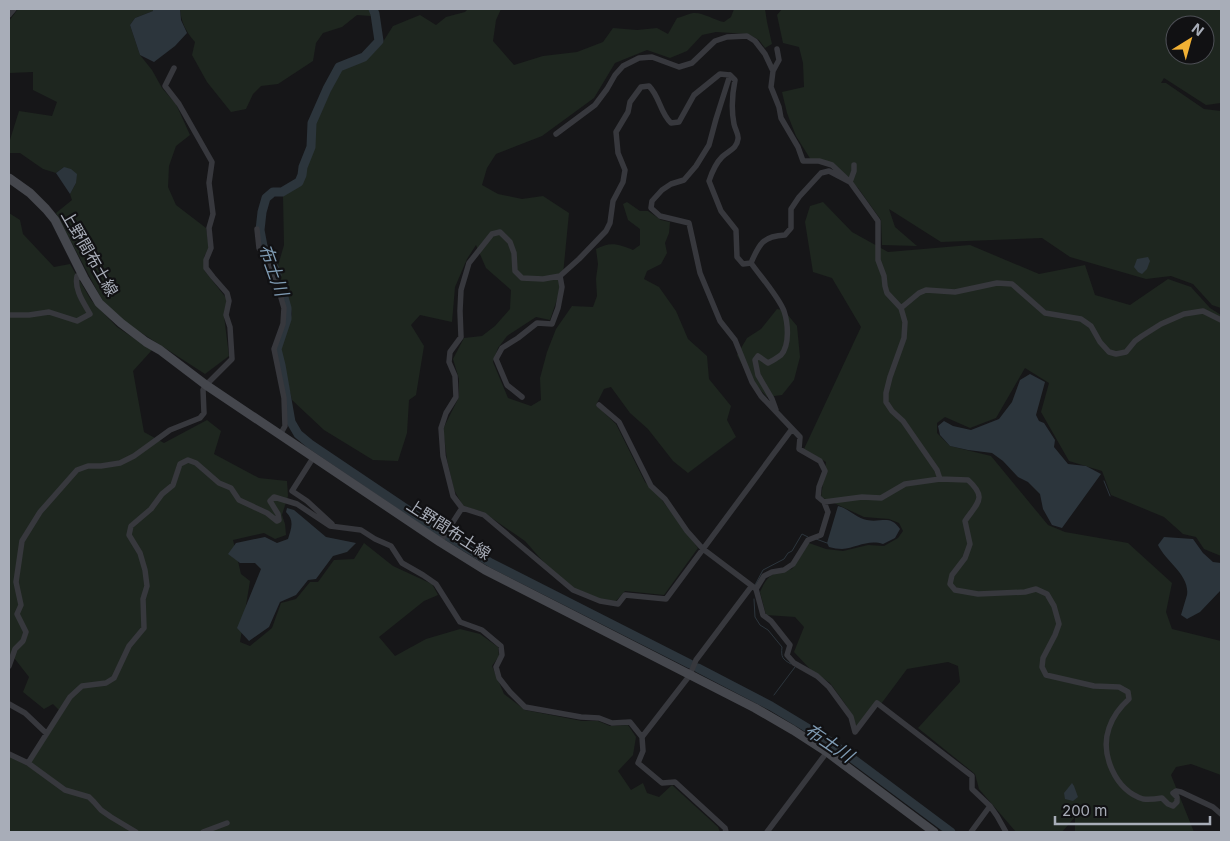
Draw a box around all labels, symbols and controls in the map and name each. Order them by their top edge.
north arrow [1165,15,1215,65]
text: N [1189,19,1208,39]
street label: 上野間布土線 [57,206,123,300]
water label: 布土川 [254,241,293,301]
street label: 上野間布土線 [403,494,495,564]
water label: 布土川 [801,719,859,768]
scale bar [1055,794,1210,826]
text: 200 m [1062,801,1107,820]

